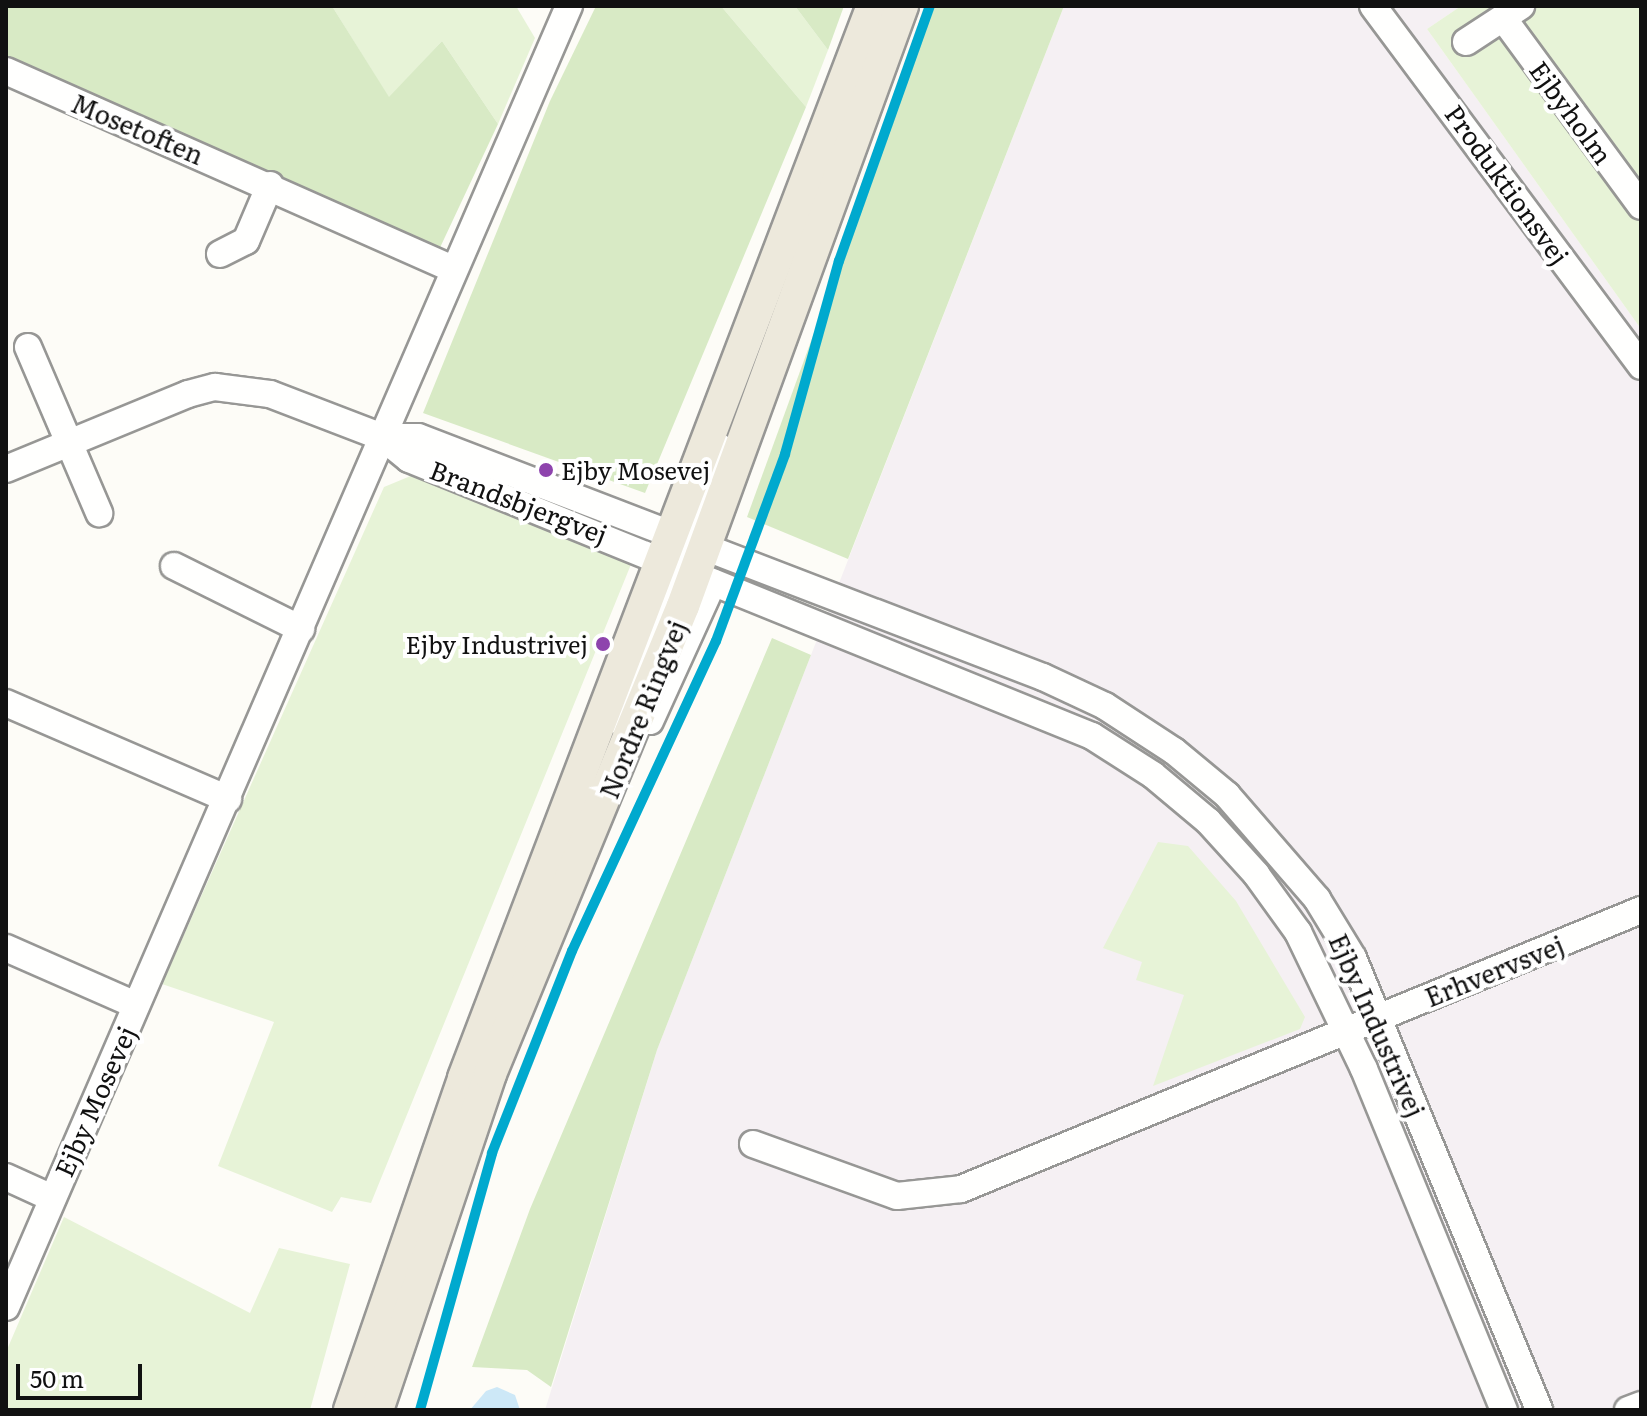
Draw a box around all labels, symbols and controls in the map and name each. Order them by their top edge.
street label: Ejbyholm [1524,54,1620,170]
street label: Mosetoften [67,86,209,170]
street label: Produktionsvej [1440,98,1576,270]
street label: Brandsbjergvej [426,453,612,549]
place label: Ejby Mosevej [561,456,710,484]
marker: Ejby Mosevej [538,462,554,478]
street label: Nordre Ringvej [592,615,692,803]
place label: Ejby Industrivej [406,630,588,658]
marker: Ejby Industrivej [595,636,611,652]
street label: Ejby Industrivej [1324,928,1432,1122]
street label: Erhvervsvej [1420,928,1568,1012]
street label: Ejby Mosevej [47,1021,141,1181]
scale bar [20,1348,146,1398]
text: 50 m [30,1360,84,1395]

